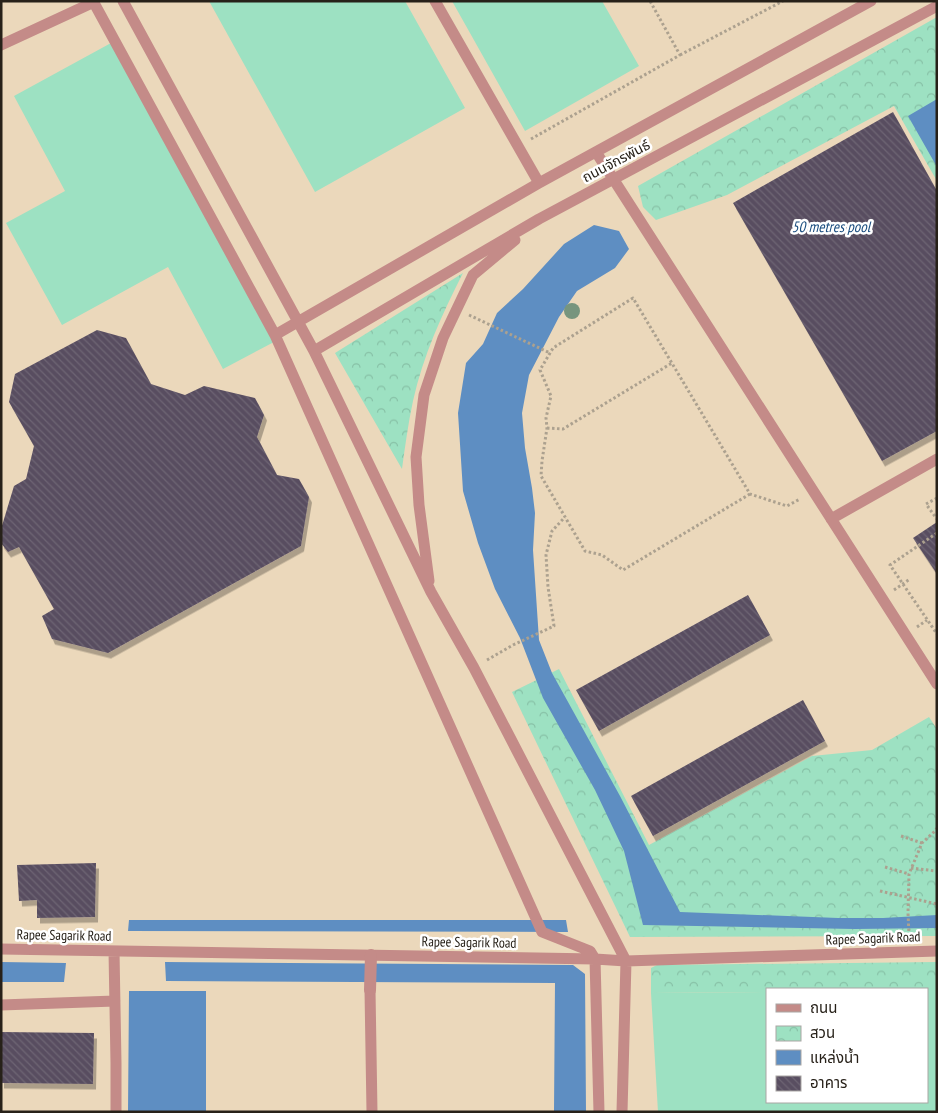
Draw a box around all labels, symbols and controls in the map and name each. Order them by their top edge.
street label: ถนนจักรพันธ์ [579,136,653,186]
water label: 50 metres pool [792,217,872,236]
street label: Rapee Sagarik Road [16,925,112,945]
street label: Rapee Sagarik Road [825,927,921,949]
street label: Rapee Sagarik Road [421,932,517,952]
legend [766,988,928,1103]
text: ถนน [810,998,837,1017]
text: สวน [810,1023,835,1042]
text: แหล่งน้ำ [810,1047,859,1067]
text: อาคาร [810,1073,847,1092]

